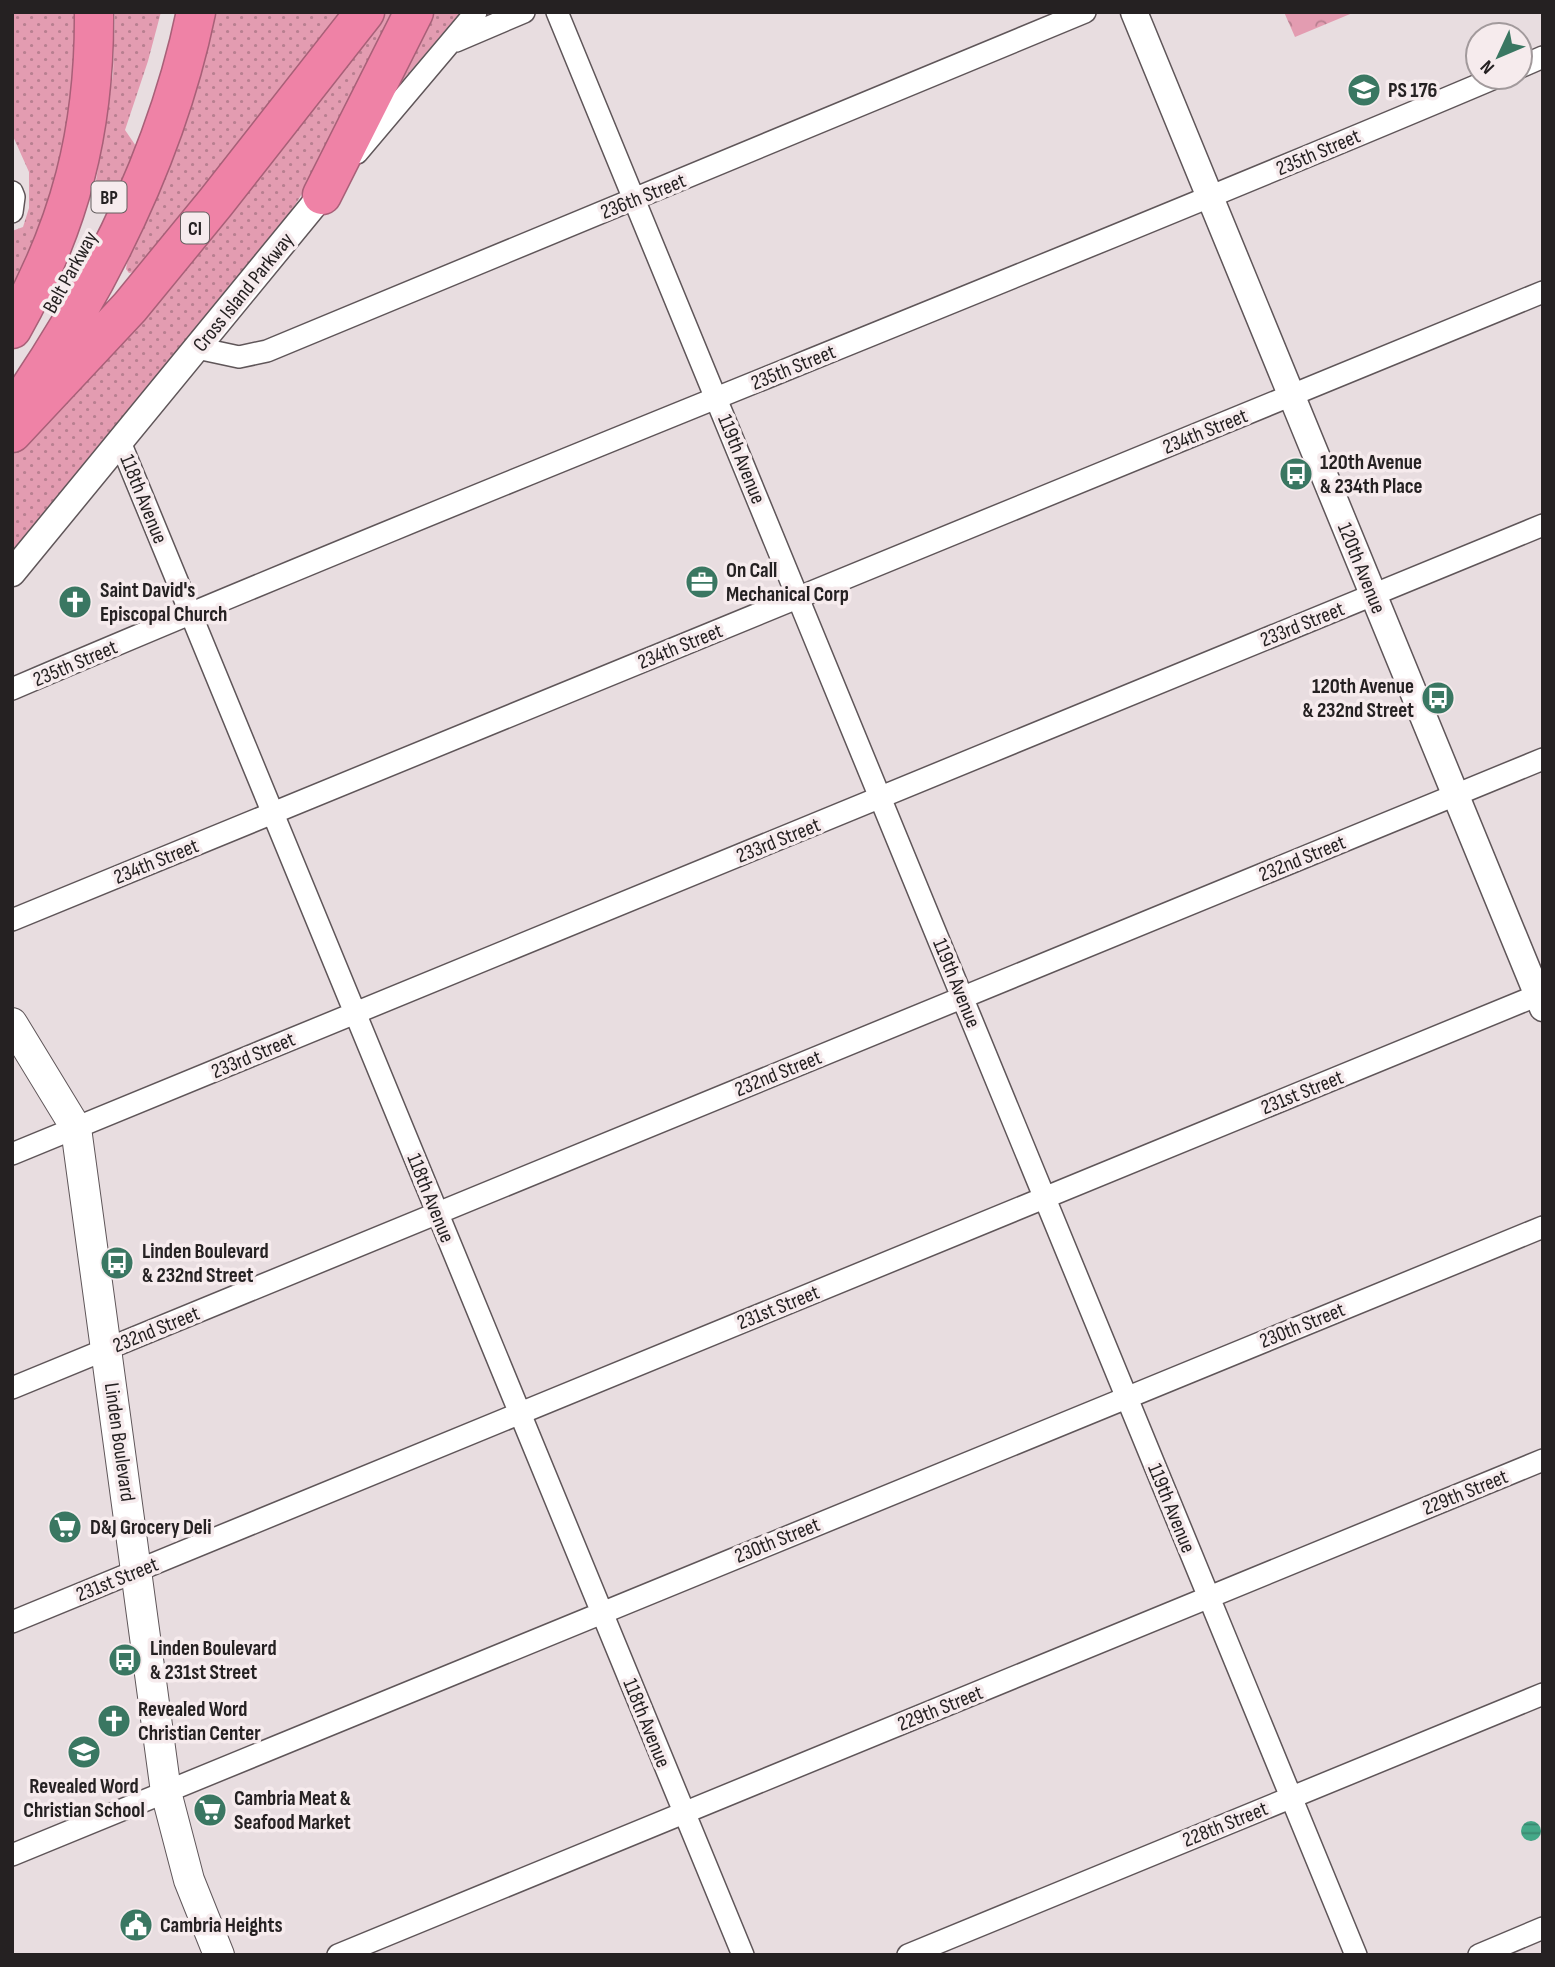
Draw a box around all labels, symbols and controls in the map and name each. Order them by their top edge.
north arrow [1464,21,1534,91]
text: N [1476,55,1500,78]
school or university icon: PS 176 [1345,71,1383,109]
place label: PS 176 [1388,78,1438,103]
street label: 235th Street [1272,124,1364,181]
street label: 236th Street [597,168,689,225]
road number: BP [92,182,126,212]
road number: CI [181,212,209,244]
street label: Belt Parkway [38,227,103,318]
street label: Cross Island Parkway [188,228,299,357]
street label: 235th Street [747,339,839,396]
street label: 234th Street [1159,403,1251,460]
street label: 119th Avenue [712,411,771,508]
place label: 120th Avenue & 234th Place [1320,450,1423,499]
street label: 118th Avenue [114,451,173,547]
bus stop icon: 120th Avenue & 234th Place [1277,455,1315,493]
street label: 120th Avenue [1332,519,1391,617]
place label: On Call Mechanical Corp [726,558,849,607]
office icon: On Call Mechanical Corp [683,563,721,601]
place label: Saint David's Episcopal Church [100,578,227,627]
church icon: Saint David's Episcopal Church [56,583,94,621]
street label: 233rd Street [1257,596,1348,653]
street label: 234th Street [634,618,726,675]
street label: 235th Street [29,635,121,692]
place label: 120th Avenue & 232nd Street [1302,674,1414,723]
bus stop icon: 120th Avenue & 232nd Street [1419,679,1457,717]
street label: 233rd Street [733,812,824,869]
street label: 232nd Street [1255,830,1349,887]
street label: 234th Street [110,833,202,890]
street label: 119th Avenue [927,935,986,1032]
street label: 233rd Street [208,1027,299,1084]
street label: 232nd Street [731,1045,825,1102]
street label: 231st Street [1257,1065,1347,1120]
street label: 118th Avenue [401,1150,460,1246]
place label: Linden Boulevard & 232nd Street [142,1239,269,1288]
bus stop icon: Linden Boulevard & 232nd Street [98,1244,136,1282]
street label: 231st Street [733,1280,823,1335]
street label: 230th Street [1256,1297,1349,1354]
street label: 232nd Street [109,1301,203,1358]
street label: Linden Boulevard [99,1381,140,1503]
street label: 119th Avenue [1142,1460,1201,1557]
street label: 229th Street [1419,1464,1512,1521]
supermarket icon: D&J Grocery Deli [46,1508,84,1546]
street label: 230th Street [731,1512,824,1569]
place label: D&J Grocery Deli [90,1515,212,1540]
street label: 231st Street [72,1552,162,1607]
place label: Linden Boulevard & 231st Street [150,1636,277,1685]
bus stop icon: Linden Boulevard & 231st Street [106,1641,144,1679]
street label: 118th Avenue [617,1675,676,1771]
street label: 229th Street [894,1680,987,1737]
place label: Revealed Word Christian Center [138,1697,261,1746]
church icon: Revealed Word Christian Center [95,1702,133,1740]
school or university icon: Revealed Word Christian School [65,1733,103,1771]
place label: Revealed Word Christian School [23,1774,145,1823]
place label: Cambria Meat & Seafood Market [234,1786,351,1835]
supermarket icon: Cambria Meat & Seafood Market [191,1791,229,1829]
street label: 228th Street [1179,1796,1271,1853]
public building icon: Cambria Heights [117,1906,155,1944]
place label: Cambria Heights [160,1913,283,1938]

